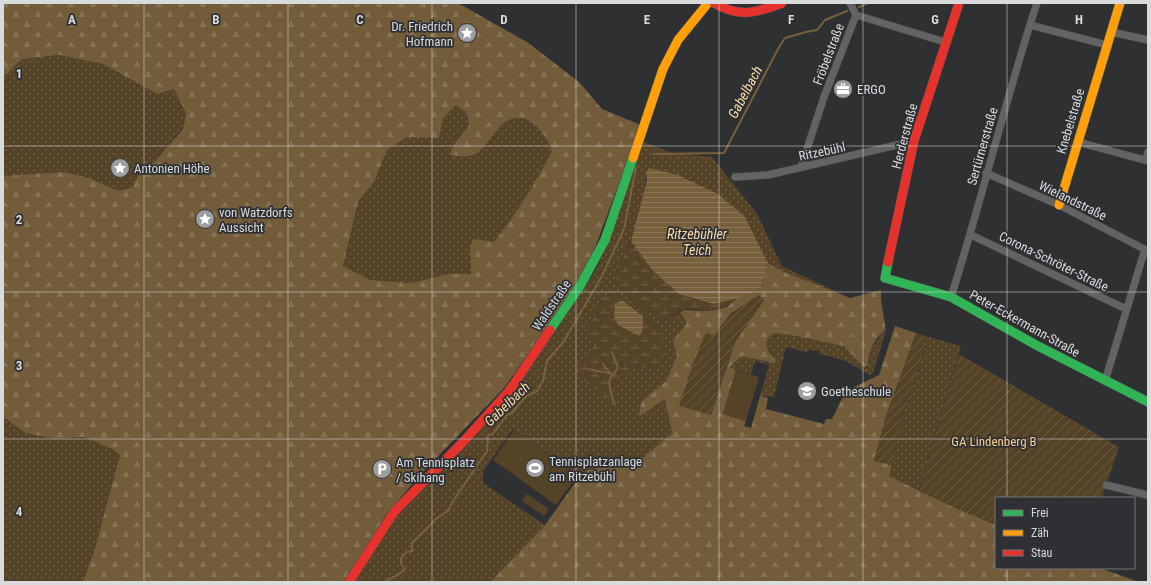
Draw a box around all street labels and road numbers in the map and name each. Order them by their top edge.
street label: Fröbelstraße [810,21,847,87]
street label: Knebelstraße [1053,87,1088,156]
street label: Herderstraße [889,102,920,170]
street label: Sertürnerstraße [964,106,1001,187]
street label: Ritzebühl [797,139,847,164]
street label: Wielandstraße [1036,178,1109,223]
street label: Corona-Schröter-Straße [997,228,1111,294]
street label: Waldstraße [529,277,574,333]
street label: Peter-Eckermann-Straße [967,287,1082,360]

